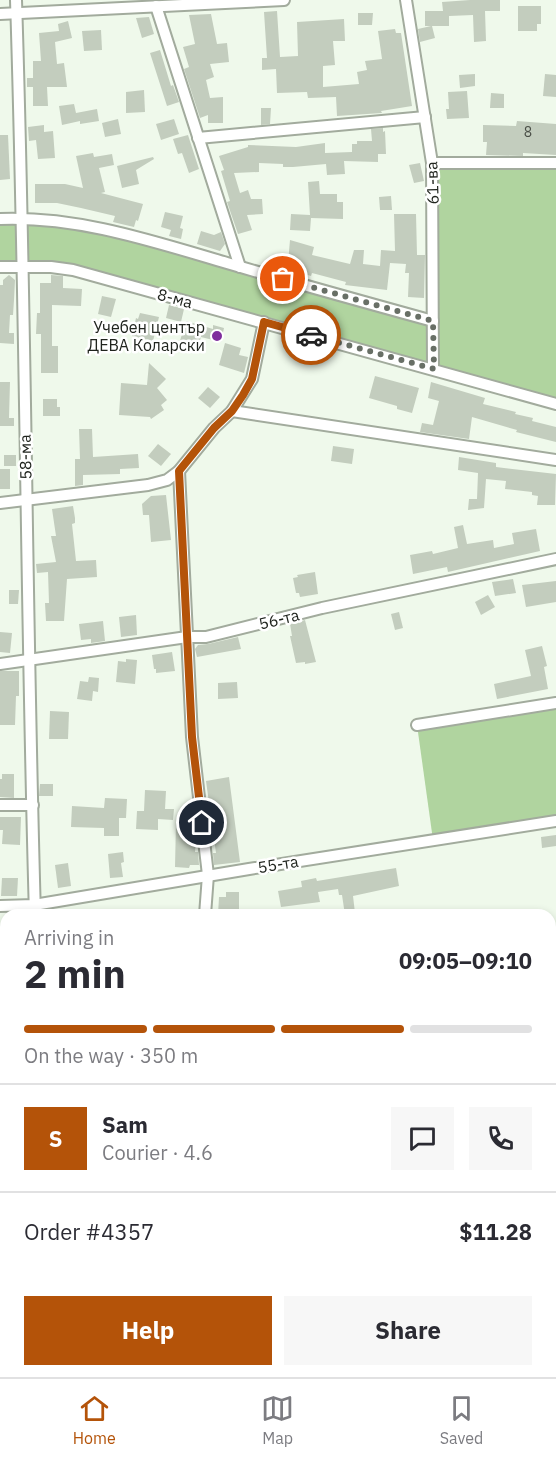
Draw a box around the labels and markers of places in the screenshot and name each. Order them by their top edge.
pin [257,253,308,304]
place label: Учебен център ДЕВА Коларски [88,317,205,355]
marker: Учебен център ДЕВА Коларски [210,329,224,343]
pin [176,797,227,848]

